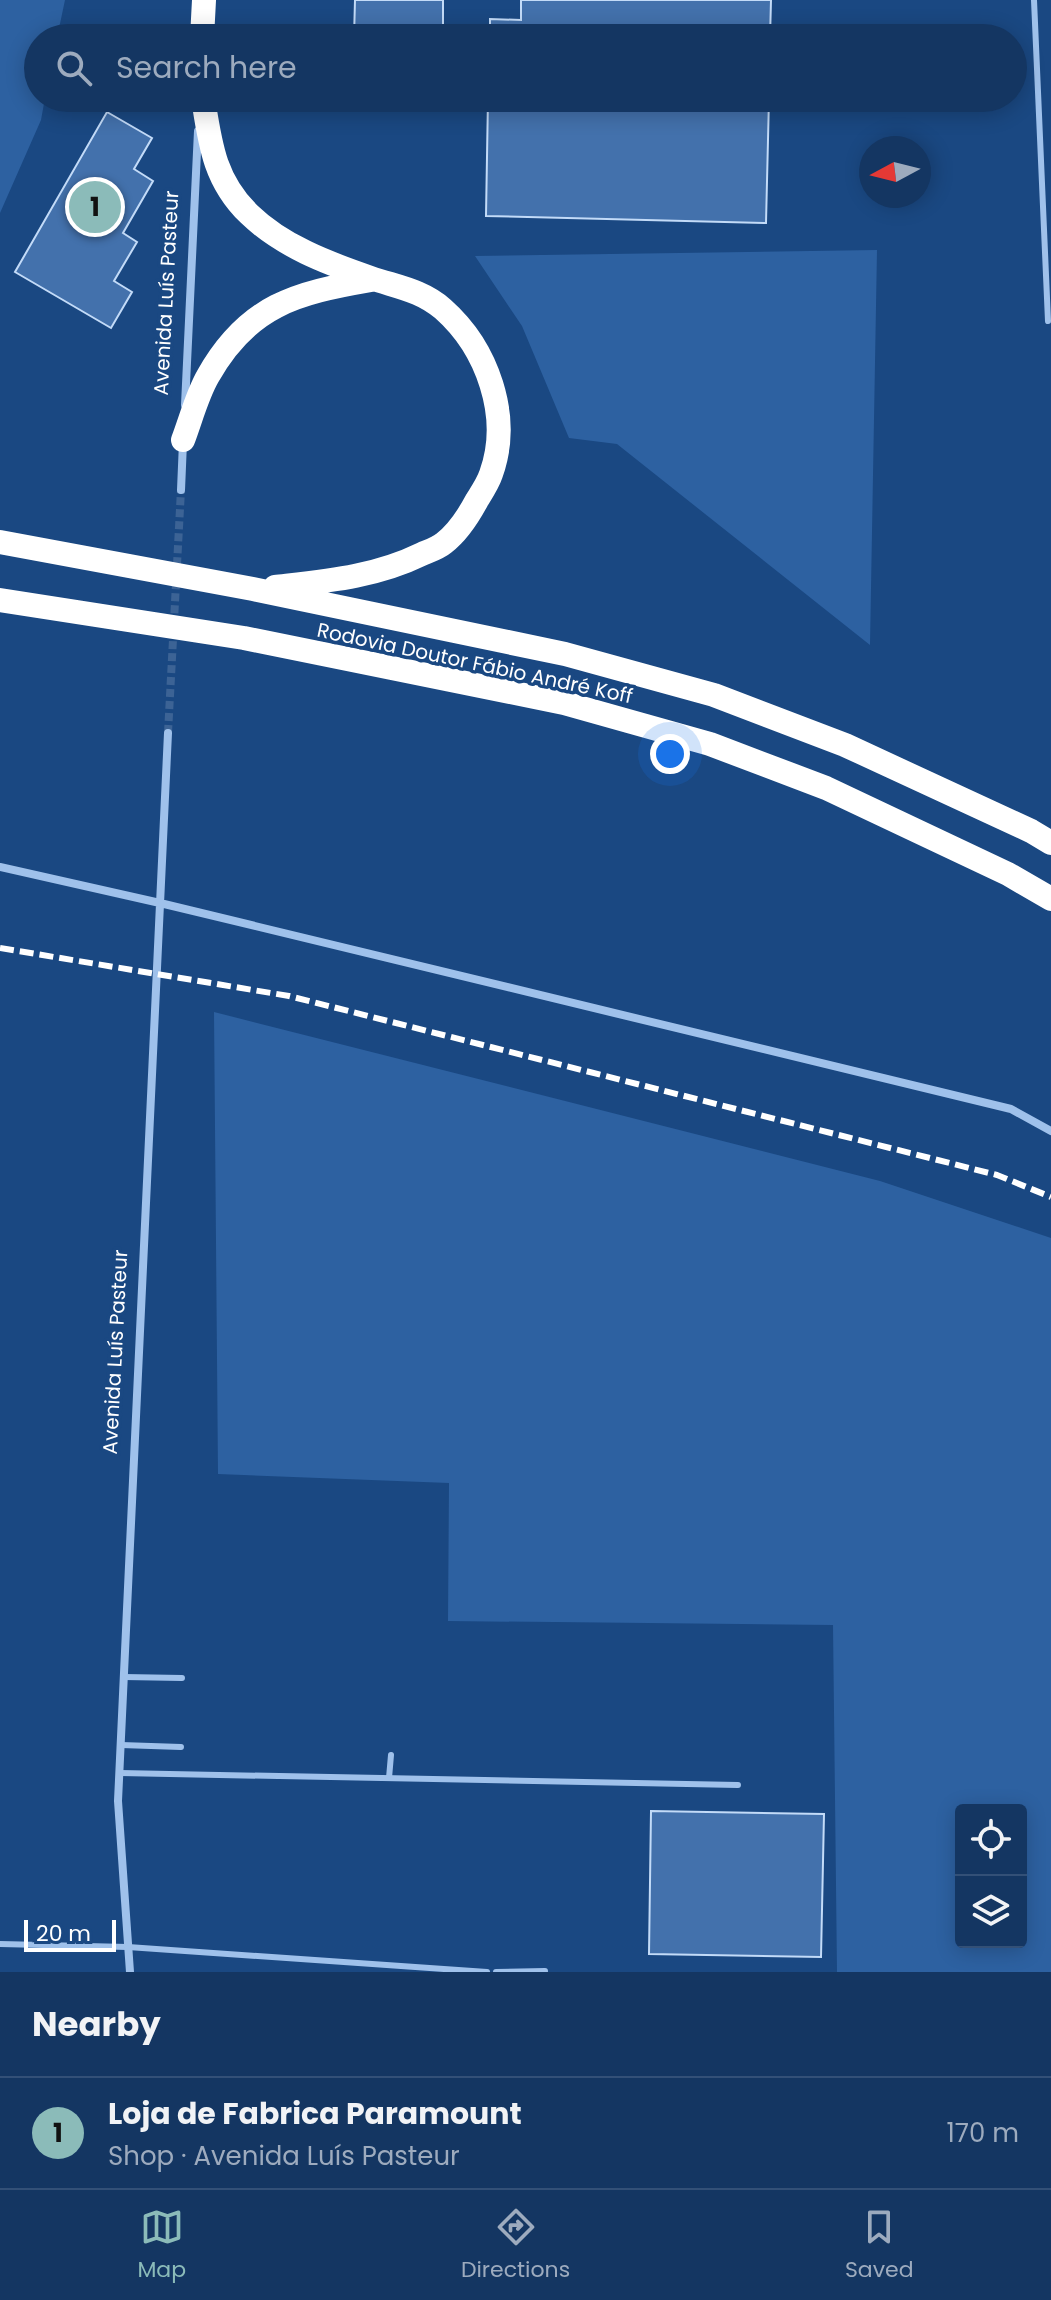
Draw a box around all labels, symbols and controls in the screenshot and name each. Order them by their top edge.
search box [24,24,1027,112]
icon: search [52,46,96,90]
text: Search here [116,46,297,89]
north arrow [859,136,931,208]
pin: 1 [69,177,121,237]
street label: Avenida Luís Pasteur [147,190,185,396]
street label: Rodovia Doutor Fábio André Koff [315,616,635,710]
your location [650,734,690,774]
street label: Avenida Luís Pasteur [96,1249,134,1455]
map controls [955,1804,1027,1948]
button: locate [955,1804,1027,1876]
button: layers [955,1876,1027,1948]
scale bar [24,1916,116,1952]
text: 20 m [36,1918,91,1949]
text: Nearby [32,2000,161,2048]
text: Loja de Fabrica Paramount [108,2092,522,2135]
text: 1 [53,2115,63,2151]
text: 170 m [946,2115,1019,2151]
text: Shop · Avenida Luís Pasteur [108,2138,460,2174]
tab: Map [137,2205,186,2286]
tab: Directions [461,2205,570,2286]
tab: Saved [845,2205,914,2286]

